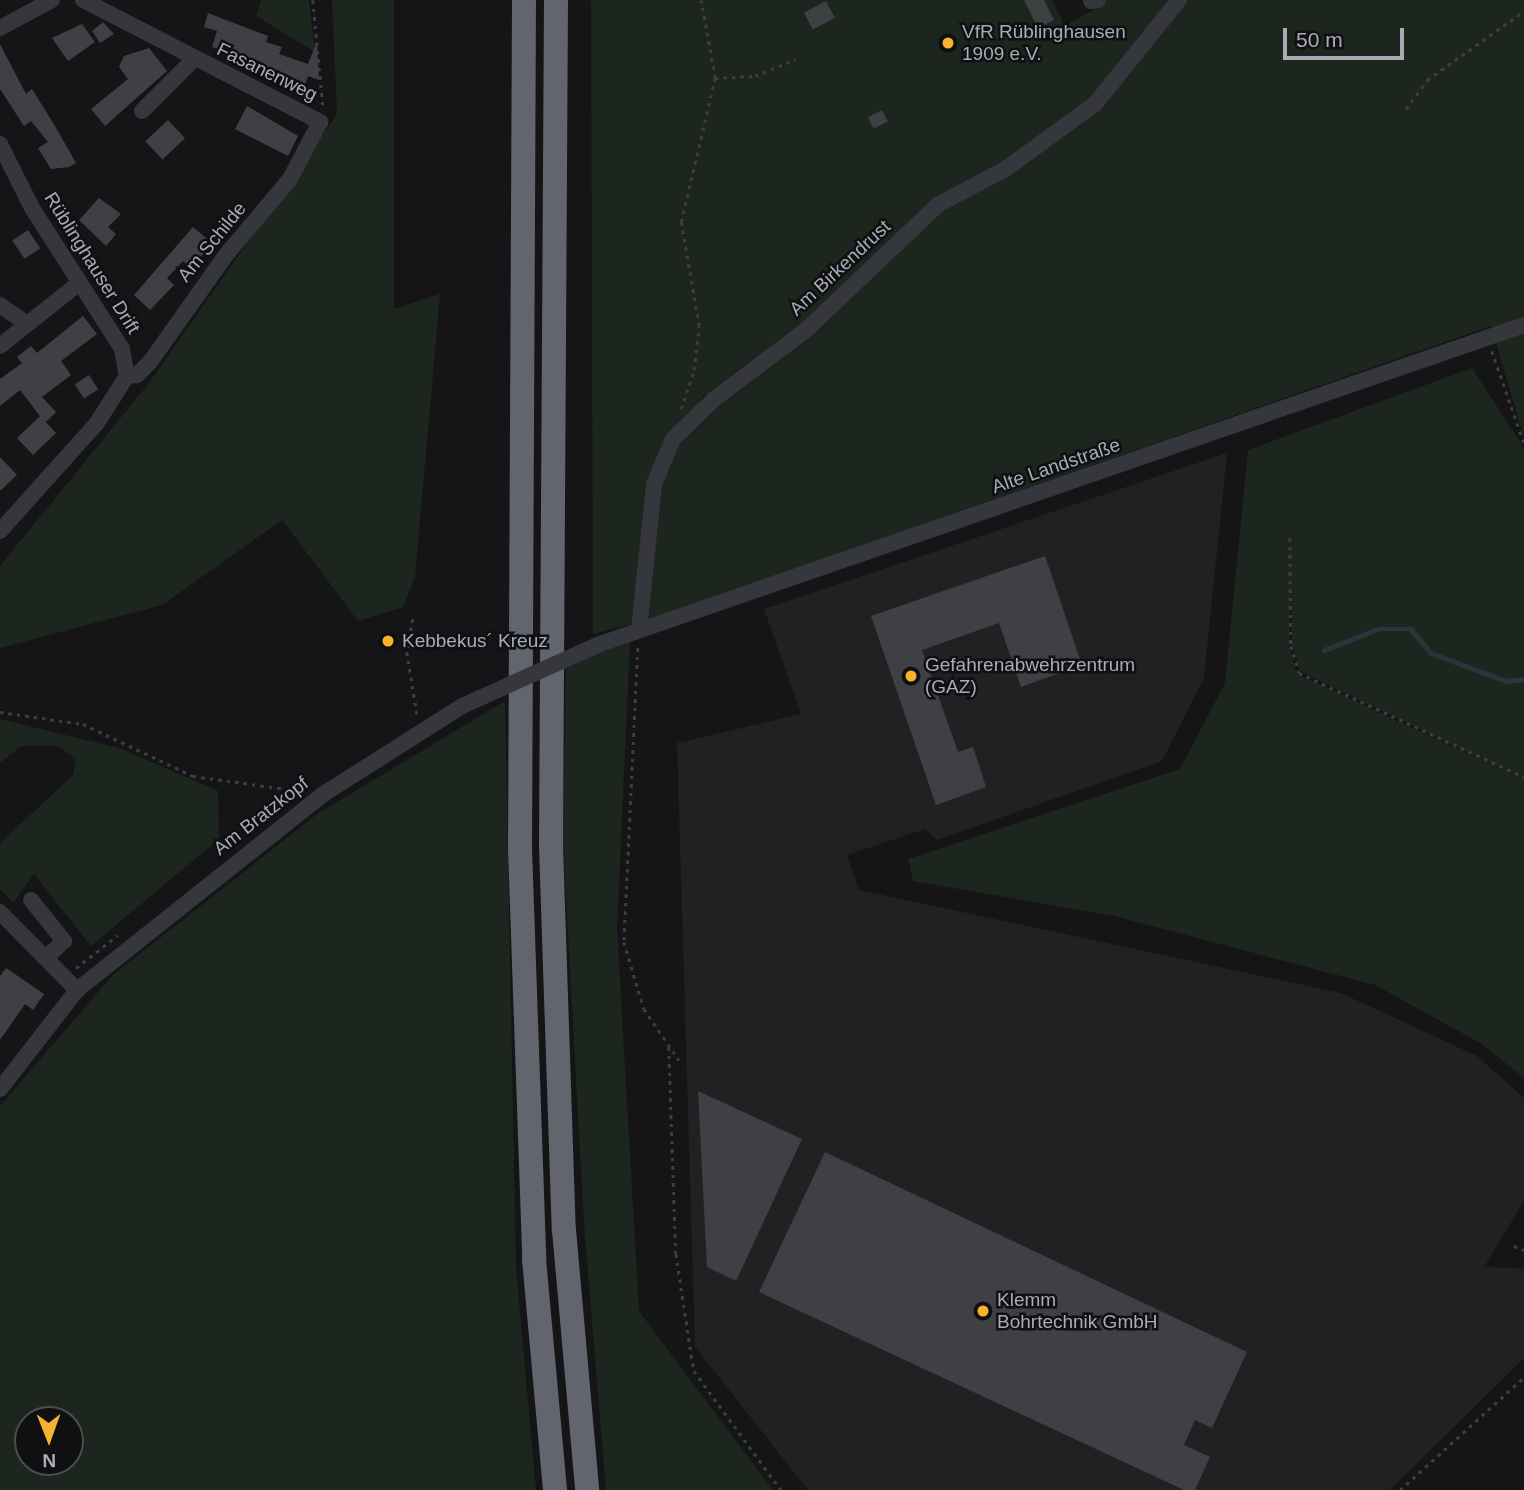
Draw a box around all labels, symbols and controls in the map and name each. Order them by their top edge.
scale bar [1286,14,1407,58]
place label: VfR Rüblinghausen 1909 e.V. [962,21,1126,65]
text: 50 m [1296,28,1343,51]
marker: VfR Rüblinghausen 1909 e.V. [940,35,956,51]
street label: Fasanenweg [213,38,321,106]
street label: Rüblinghauser Drift [39,188,145,338]
street label: Am Schilde [173,197,251,287]
street label: Am Birkendrust [785,215,895,321]
street label: Alte Landstraße [989,433,1123,499]
place label: Kebbekus´ Kreuz [402,630,548,652]
marker: Kebbekus´ Kreuz [380,633,396,649]
place label: Gefahrenabwehrzentrum (GAZ) [925,654,1135,698]
marker: Gefahrenabwehrzentrum (GAZ) [903,668,919,684]
street label: Am Bratzkopf [209,772,313,860]
place label: Klemm Bohrtechnik GmbH [997,1289,1158,1333]
marker: Klemm Bohrtechnik GmbH [975,1303,991,1319]
north arrow [14,1406,84,1476]
text: N [42,1450,56,1471]

